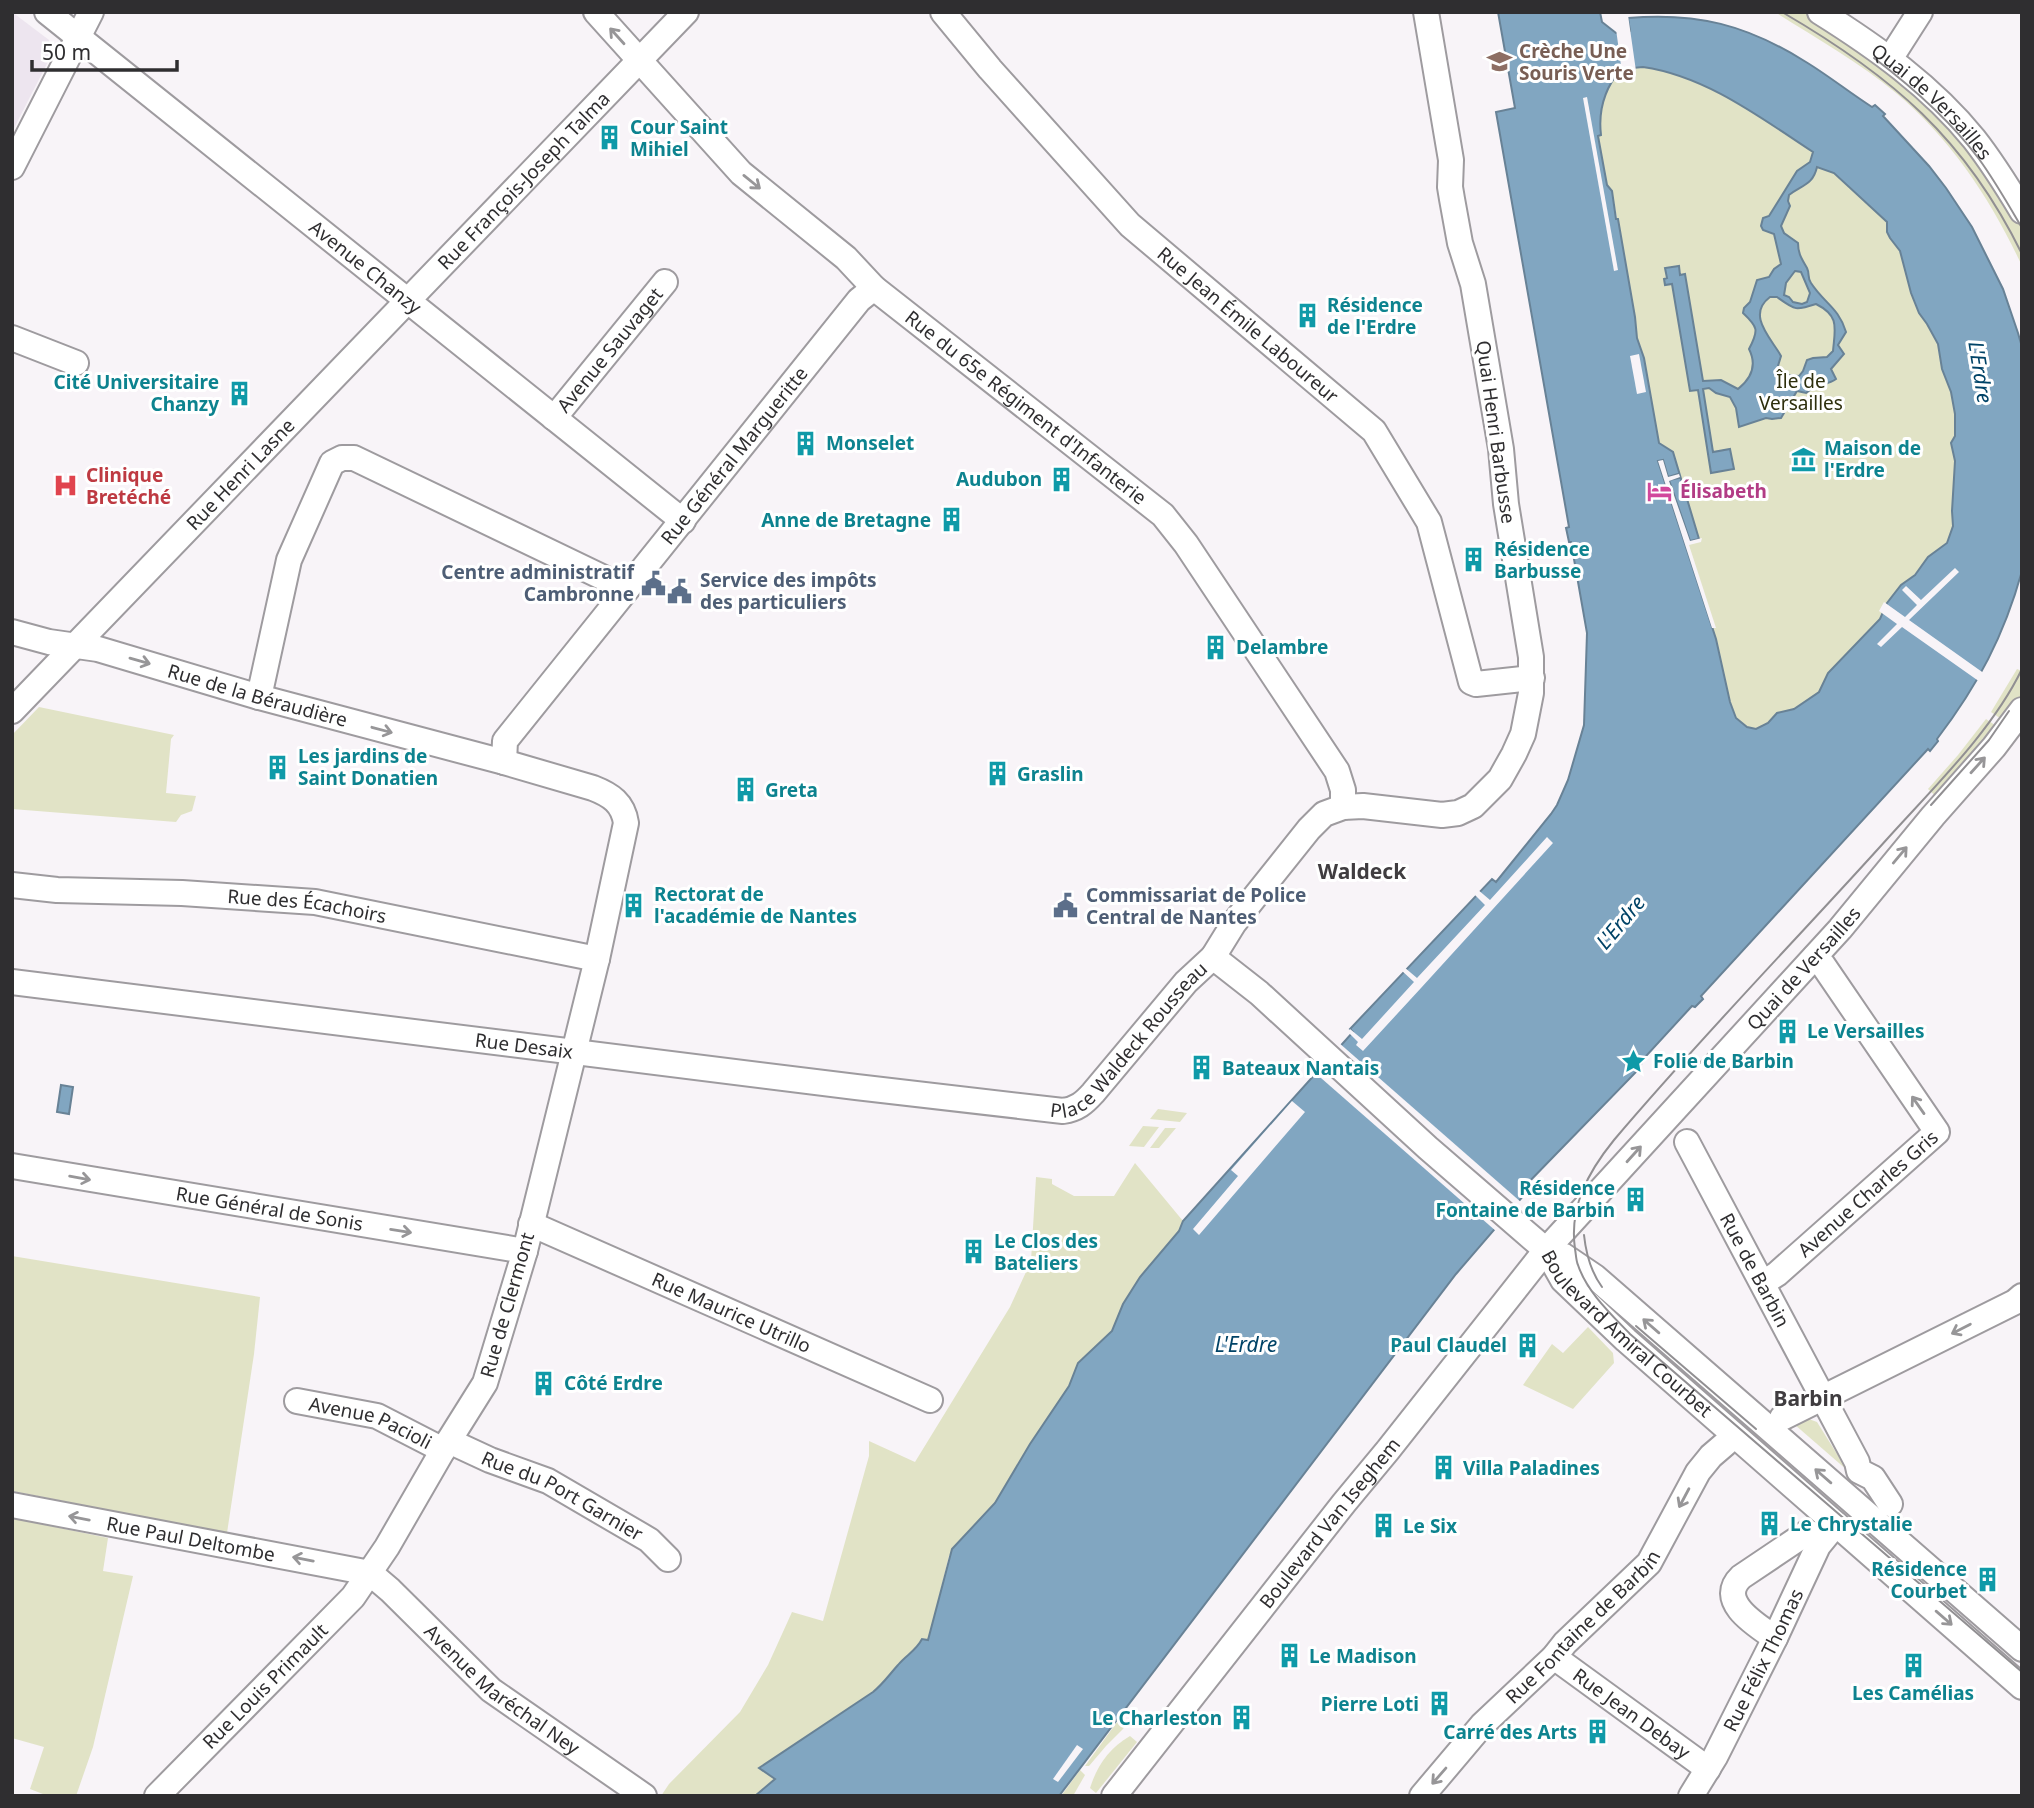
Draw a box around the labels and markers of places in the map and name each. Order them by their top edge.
place label: Crèche Une Souris Verte [1519,38,1634,86]
school or university icon: Crèche Une Souris Verte [1485,48,1513,76]
place label: Cour Saint Mihiel [630,114,728,162]
building icon: Cour Saint Mihiel [596,124,624,152]
place label: Résidence de l'Erdre [1327,292,1423,340]
building icon: Résidence de l'Erdre [1293,302,1321,330]
place label: Cité Universitaire Chanzy [54,369,219,417]
building icon: Cité Universitaire Chanzy [225,379,253,407]
building icon: Monselet [792,429,820,457]
place label: Monselet [826,430,914,456]
place label: Maison de l'Erdre [1824,435,1921,483]
museum icon: Maison de l'Erdre [1790,445,1818,473]
place label: Clinique Bretéché [86,462,171,510]
building icon: Audubon [1048,465,1076,493]
place label: Audubon [956,466,1042,492]
hospital icon: Clinique Bretéché [52,472,80,500]
hotel icon: Élisabeth [1646,477,1674,505]
place label: Élisabeth [1680,478,1767,504]
building icon: Anne de Bretagne [937,506,965,534]
place label: Anne de Bretagne [761,507,931,533]
place label: Résidence Barbusse [1494,536,1590,584]
building icon: Résidence Barbusse [1460,546,1488,574]
place label: Centre administratif Cambronne [441,559,636,607]
place label: Service des impôts des particuliers [700,567,877,615]
public building icon: Centre administratif Cambronne [640,569,668,597]
public building icon: Service des impôts des particuliers [666,577,694,605]
building icon: Delambre [1202,633,1230,661]
place label: Delambre [1236,634,1328,660]
place label: Les jardins de Saint Donatien [298,743,438,791]
building icon: Les jardins de Saint Donatien [264,753,292,781]
building icon: Graslin [983,760,1011,788]
place label: Graslin [1017,761,1083,787]
building icon: Greta [731,776,759,804]
place label: Greta [765,777,818,803]
place label: Rectorat de l'académie de Nantes [654,881,857,929]
place label: Commissariat de Police Central de Nantes [1086,882,1306,930]
building icon: Rectorat de l'académie de Nantes [620,891,648,919]
public building icon: Commissariat de Police Central de Nantes [1052,892,1080,920]
building icon: Le Versailles [1773,1017,1801,1045]
place label: Le Versailles [1807,1018,1925,1044]
place icon: Folie de Barbin [1619,1047,1647,1075]
place label: Folie de Barbin [1653,1048,1794,1074]
building icon: Bateaux Nantais [1188,1054,1216,1082]
place label: Bateaux Nantais [1222,1055,1379,1081]
place label: Résidence Fontaine de Barbin [1436,1175,1615,1223]
building icon: Résidence Fontaine de Barbin [1621,1185,1649,1213]
place label: Le Clos des Bateliers [994,1228,1098,1276]
building icon: Le Clos des Bateliers [960,1238,988,1266]
building icon: Paul Claudel [1513,1331,1541,1359]
place label: Paul Claudel [1390,1332,1507,1358]
building icon: Côté Erdre [530,1369,558,1397]
place label: Côté Erdre [564,1370,663,1396]
building icon: Villa Paladines [1429,1454,1457,1482]
place label: Villa Paladines [1463,1455,1600,1481]
building icon: Le Chrystalie [1756,1510,1784,1538]
place label: Le Chrystalie [1790,1511,1913,1537]
building icon: Le Six [1369,1512,1397,1540]
place label: Le Six [1403,1513,1457,1539]
place label: Résidence Courbet [1871,1556,1967,1604]
building icon: Résidence Courbet [1973,1566,2001,1594]
building icon: Le Madison [1275,1642,1303,1670]
place label: Le Madison [1309,1643,1417,1669]
building icon: Les Camélias [1899,1651,1927,1679]
place label: Les Camélias [1852,1680,1974,1706]
building icon: Pierre Loti [1425,1690,1453,1718]
place label: Pierre Loti [1321,1691,1419,1717]
building icon: Le Charleston [1228,1704,1256,1732]
place label: Le Charleston [1092,1705,1222,1731]
building icon: Carré des Arts [1583,1718,1611,1746]
place label: Carré des Arts [1443,1719,1577,1745]

